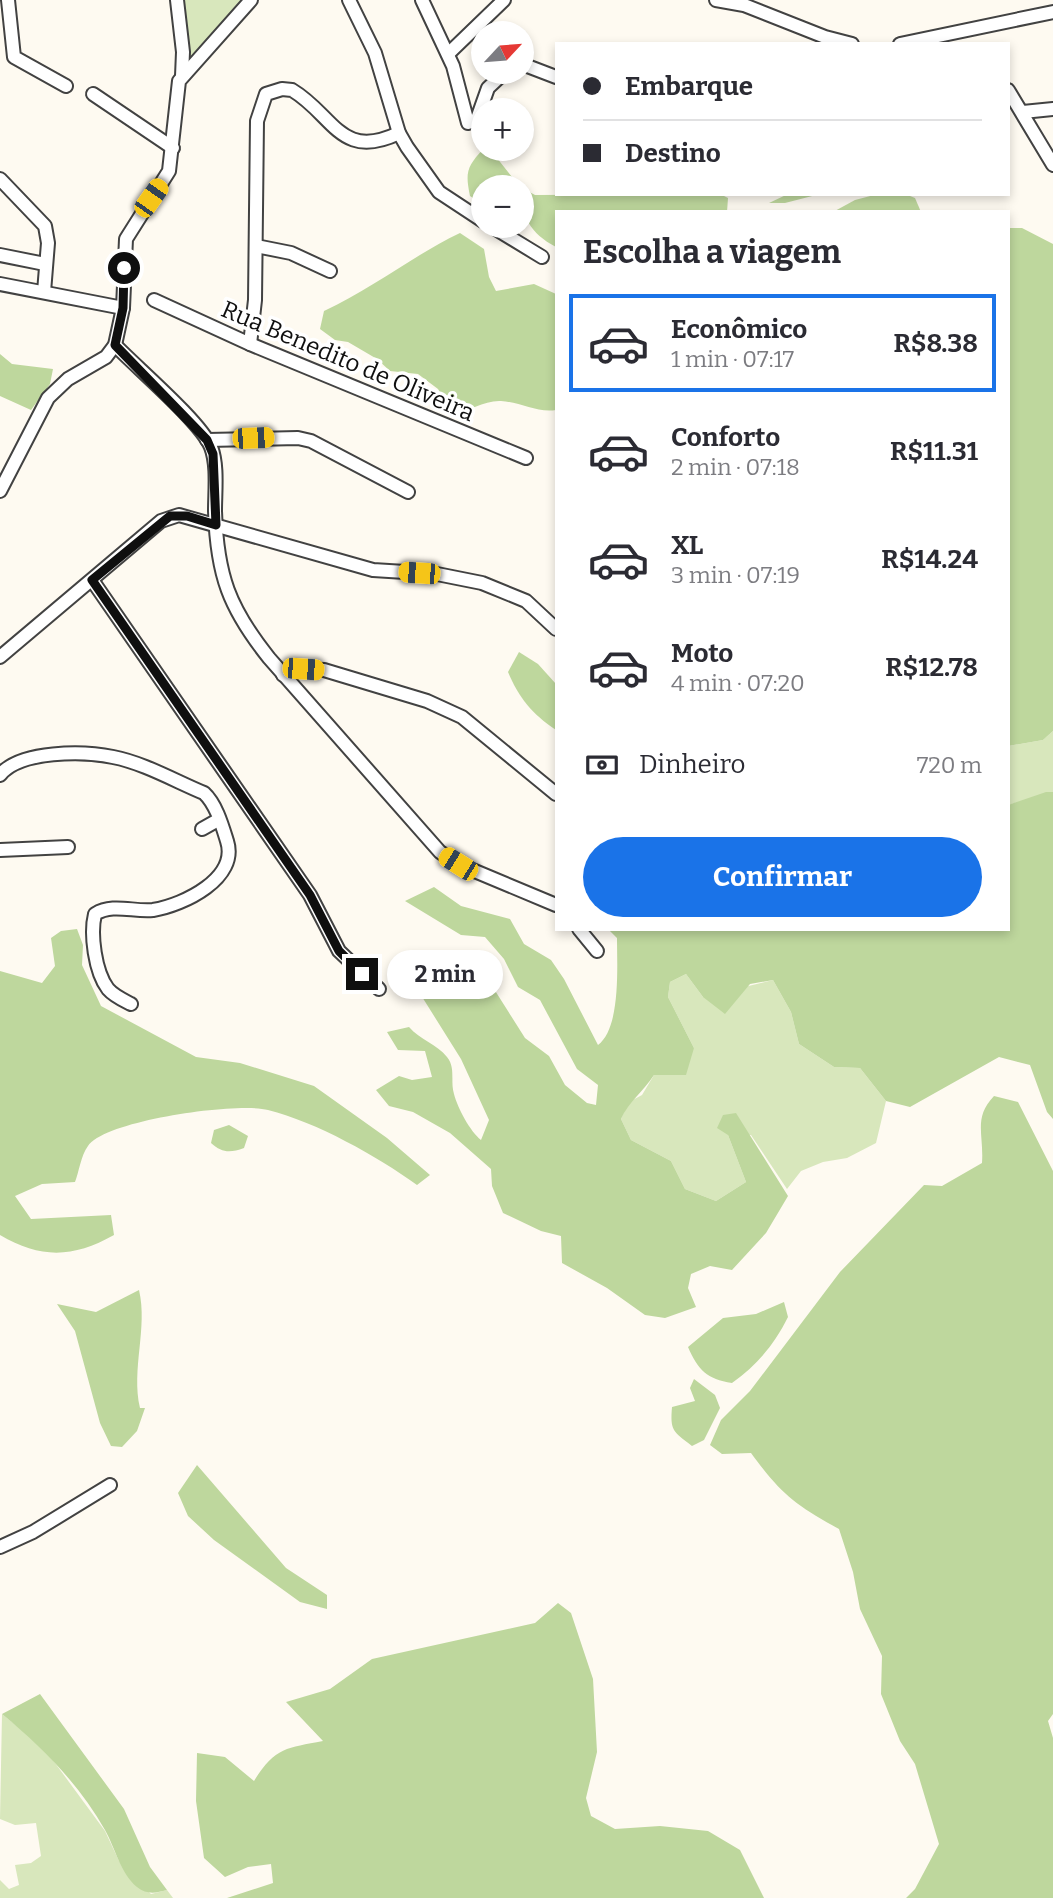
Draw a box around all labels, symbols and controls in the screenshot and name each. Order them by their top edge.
north arrow [471,21,534,84]
map controls [471,21,534,238]
text: Embarque [625,71,753,102]
button: + [471,98,534,161]
text: Destino [625,138,721,169]
car [131,175,172,221]
button: − [471,175,534,238]
text: Escolha a viagem [583,233,841,271]
route start [108,252,140,284]
street label: Rua Benedito de Oliveira [217,295,479,427]
icon: car [587,312,650,375]
text: Econômico [671,314,807,345]
text: R$8.38 [893,328,978,359]
text: 1 min · 07:17 [671,345,794,373]
icon: car [587,420,650,483]
text: Conforto [671,422,780,453]
car [232,427,275,449]
text: R$11.31 [890,436,978,467]
text: 2 min · 07:18 [671,453,800,481]
icon: car [587,528,650,591]
text: XL [671,530,703,561]
text: R$14.24 [881,544,978,575]
car [398,561,441,585]
text: 3 min · 07:19 [671,561,800,589]
icon: car [587,636,650,699]
text: Moto [671,638,733,669]
text: R$12.78 [885,652,978,683]
car [282,657,325,681]
text: 4 min · 07:20 [671,669,805,697]
icon: cash [583,746,621,784]
text: Dinheiro [639,749,745,780]
text: 720 m [917,751,982,779]
button: Confirmar [583,837,982,917]
car [435,844,482,884]
callout: 2 min [386,950,502,998]
route end [346,958,378,990]
text: 2 min [414,960,476,988]

